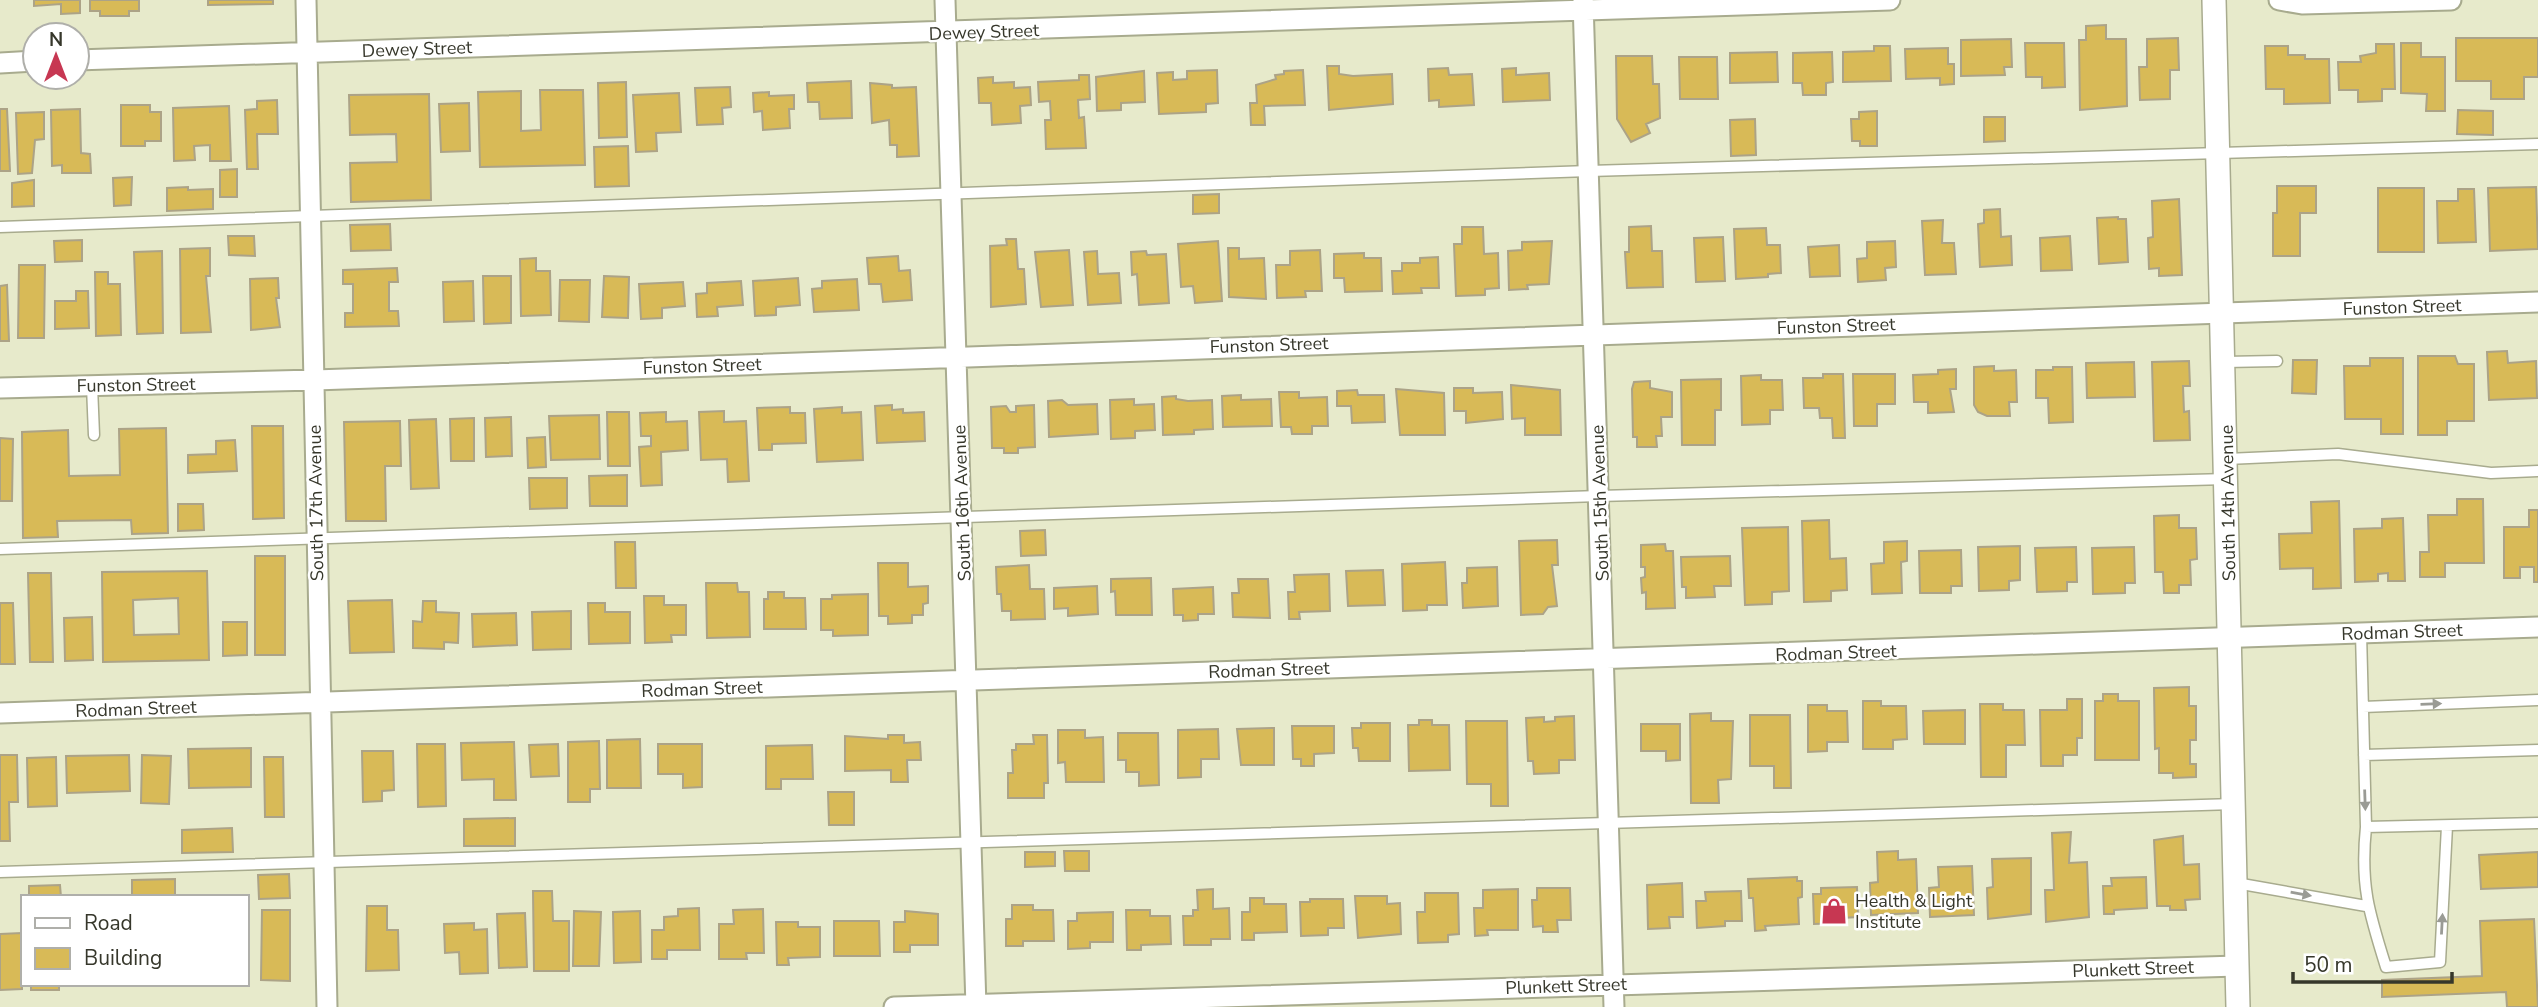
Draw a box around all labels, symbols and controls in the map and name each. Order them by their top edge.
street label: Dewey Street [928,18,1040,46]
north arrow [21,21,91,91]
text: N [49,27,63,53]
street label: Dewey Street [361,35,473,63]
street label: Funston Street [2342,293,2462,321]
street label: Funston Street [1776,312,1896,340]
street label: Funston Street [1209,331,1329,359]
street label: Funston Street [642,352,762,380]
street label: Funston Street [76,372,196,398]
street label: South 16th Avenue [947,424,977,582]
street label: South 15th Avenue [1585,424,1615,582]
street label: South 17th Avenue [303,425,329,581]
street label: South 14th Avenue [2215,425,2241,581]
street label: Rodman Street [2341,618,2464,646]
street label: Rodman Street [1775,639,1898,667]
street label: Rodman Street [1208,656,1331,684]
street label: Rodman Street [641,675,764,703]
street label: Rodman Street [75,695,198,723]
one-way arrow [2420,698,2442,709]
one-way arrow [2360,789,2371,811]
place label: Health & Light Institute [1855,889,1973,934]
one-way arrow [2290,889,2312,900]
legend [21,895,248,986]
shop icon: Health & Light Institute [1819,896,1849,926]
text: Road [84,909,133,937]
one-way arrow [2437,913,2448,935]
scale bar [2293,940,2452,984]
text: Building [84,944,162,972]
text: 50 m [2304,951,2353,979]
street label: Plunkett Street [2072,955,2195,983]
street label: Plunkett Street [1505,972,1628,1000]

